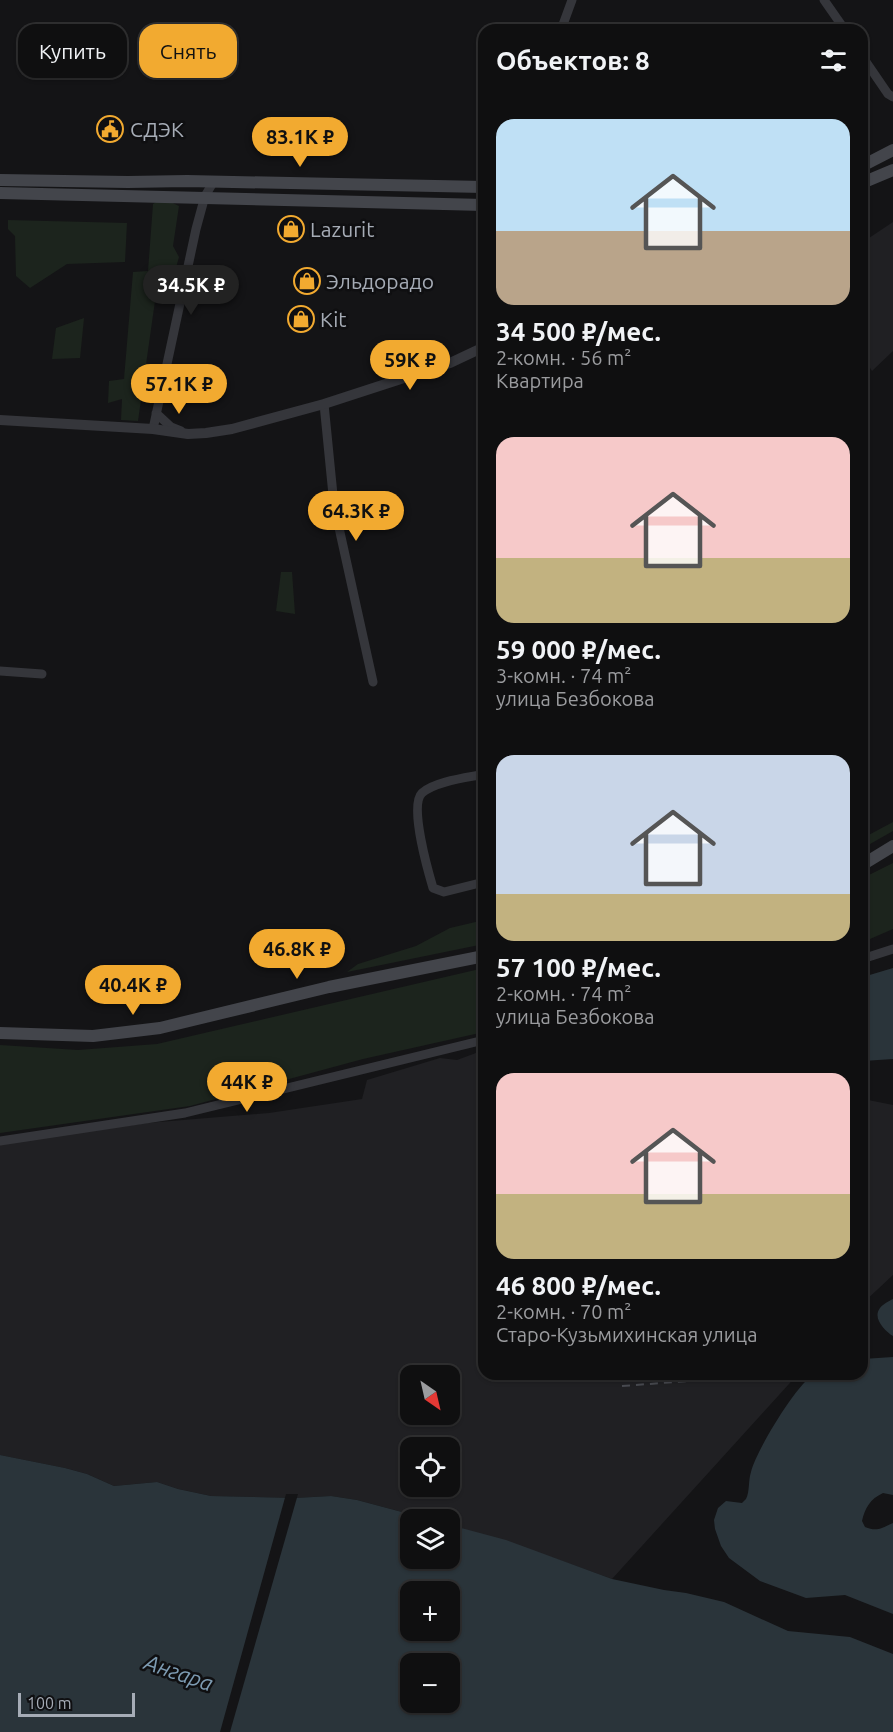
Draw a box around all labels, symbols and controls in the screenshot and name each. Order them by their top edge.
chip: Купить [18,24,127,78]
chip: Снять [139,24,237,78]
icon: filters [817,44,850,77]
text: Объектов: 8 [496,46,650,75]
public building icon: СДЭК [95,114,125,144]
place label: СДЭК [130,117,184,141]
pin: 83.1K ₽ [245,117,355,168]
text: 83.1K ₽ [266,125,334,148]
icon: home [619,158,727,266]
shop icon: Lazurit [276,214,306,244]
place label: Lazurit [310,217,374,241]
pin: 34.5K ₽ [136,265,246,316]
shop icon: Эльдорадо [292,266,322,296]
place label: Эльдорадо [326,269,434,293]
text: 34.5K ₽ [157,273,225,296]
shop icon: Kit [286,304,316,334]
place label: Kit [320,307,347,331]
text: 34 500 ₽/мес. [496,317,661,346]
pin: 59K ₽ [368,340,452,391]
text: 2-комн. · 56 m² [496,346,631,369]
text: 59K ₽ [384,348,436,371]
pin: 57.1K ₽ [124,364,234,415]
text: Квартира [496,369,584,392]
text: 57.1K ₽ [145,372,213,395]
icon: home [619,476,727,584]
pin: 64.3K ₽ [301,491,411,542]
text: 64.3K ₽ [322,499,390,522]
text: 59 000 ₽/мес. [496,635,661,664]
text: 3-комн. · 74 m² [496,664,631,687]
text: улица Безбокова [496,687,655,710]
icon: home [619,794,727,902]
pin: 46.8K ₽ [242,929,352,980]
text: 46.8K ₽ [263,937,331,960]
text: 57 100 ₽/мес. [496,953,661,982]
pin: 40.4K ₽ [78,965,188,1016]
text: 40.4K ₽ [99,973,167,996]
text: 2-комн. · 74 m² [496,982,631,1005]
text: улица Безбокова [496,1005,655,1028]
pin: 44K ₽ [205,1062,289,1113]
text: 44K ₽ [221,1070,273,1093]
icon: home [619,1112,727,1220]
text: 46 800 ₽/мес. [496,1271,661,1300]
text: 2-комн. · 70 m² [496,1300,631,1323]
text: Старо-Кузьмихинская улица [496,1323,758,1346]
north arrow [400,1365,460,1425]
map controls [400,1365,460,1713]
button: locate [400,1437,460,1497]
button: layers [400,1509,460,1569]
button: + [400,1581,460,1641]
water label: Ангара [141,1648,217,1695]
button: − [400,1653,460,1713]
scale bar [18,1690,135,1718]
text: 100 m [27,1694,72,1712]

